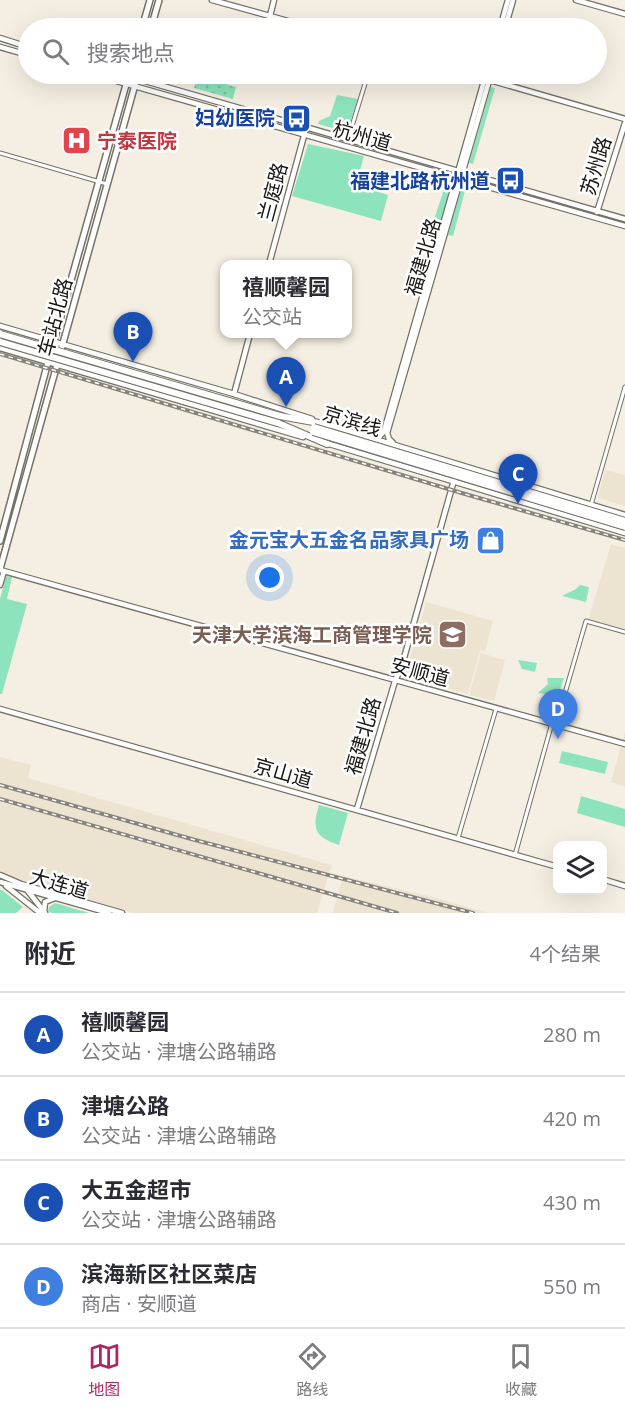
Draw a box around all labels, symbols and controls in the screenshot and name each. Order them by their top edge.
search box [18,18,607,84]
icon: search [39,35,72,68]
text: 搜索地点 [87,37,175,67]
bus stop icon: 妇幼医院 [280,102,312,134]
place label: 妇幼医院 [195,104,275,131]
street label: 杭州道 [330,114,395,157]
hospital icon: 宁泰医院 [60,125,92,157]
place label: 宁泰医院 [97,127,177,154]
street label: 苏州路 [574,133,617,198]
street label: 兰庭路 [252,159,293,224]
bus stop icon: 福建北路杭州道 [495,165,527,197]
place label: 福建北路杭州道 [350,167,490,194]
street label: 福建北路 [399,215,447,299]
popup [220,260,352,338]
text: 禧顺馨园 [242,271,330,301]
street label: 车站北路 [31,275,78,359]
text: 公交站 [242,303,302,330]
pin: B [114,312,152,362]
pin: A [266,358,306,407]
street label: 京滨线 [320,399,385,442]
pin: C [498,454,538,504]
shop icon: 金元宝大五金名品家具广场 [474,524,506,556]
place label: 金元宝大五金名品家具广场 [229,526,469,553]
your location [255,563,284,592]
school or university icon: 天津大学滨海工商管理学院 [437,619,469,651]
place label: 天津大学滨海工商管理学院 [192,621,432,648]
street label: 安顺道 [388,651,453,692]
pin: D [538,690,578,739]
street label: 福建北路 [339,694,387,778]
street label: 京山道 [251,751,316,794]
map controls [553,841,607,895]
button: layers [553,841,607,895]
street label: 大连道 [27,862,92,905]
text: 附近 [24,935,76,971]
text: 4个结果 [530,940,601,967]
text: 禧顺馨园 [81,1006,169,1036]
text: A [37,1021,50,1048]
text: 280 m [543,1021,601,1048]
text: 公交站 · 津塘公路辅路 [81,1038,277,1065]
text: 津塘公路 [81,1090,169,1120]
text: B [37,1105,50,1132]
text: 420 m [543,1105,601,1132]
text: 公交站 · 津塘公路辅路 [81,1122,277,1149]
text: 大五金超市 [81,1174,191,1204]
text: C [37,1189,50,1216]
text: 430 m [543,1189,601,1216]
text: 公交站 · 津塘公路辅路 [81,1206,277,1233]
text: 滨海新区社区菜店 [81,1258,257,1288]
text: D [36,1273,51,1300]
text: 550 m [543,1273,601,1300]
text: 商店 · 安顺道 [81,1290,197,1317]
tab: 地图 [88,1340,121,1400]
tab: 路线 [296,1340,329,1400]
tab: 收藏 [504,1340,537,1400]

